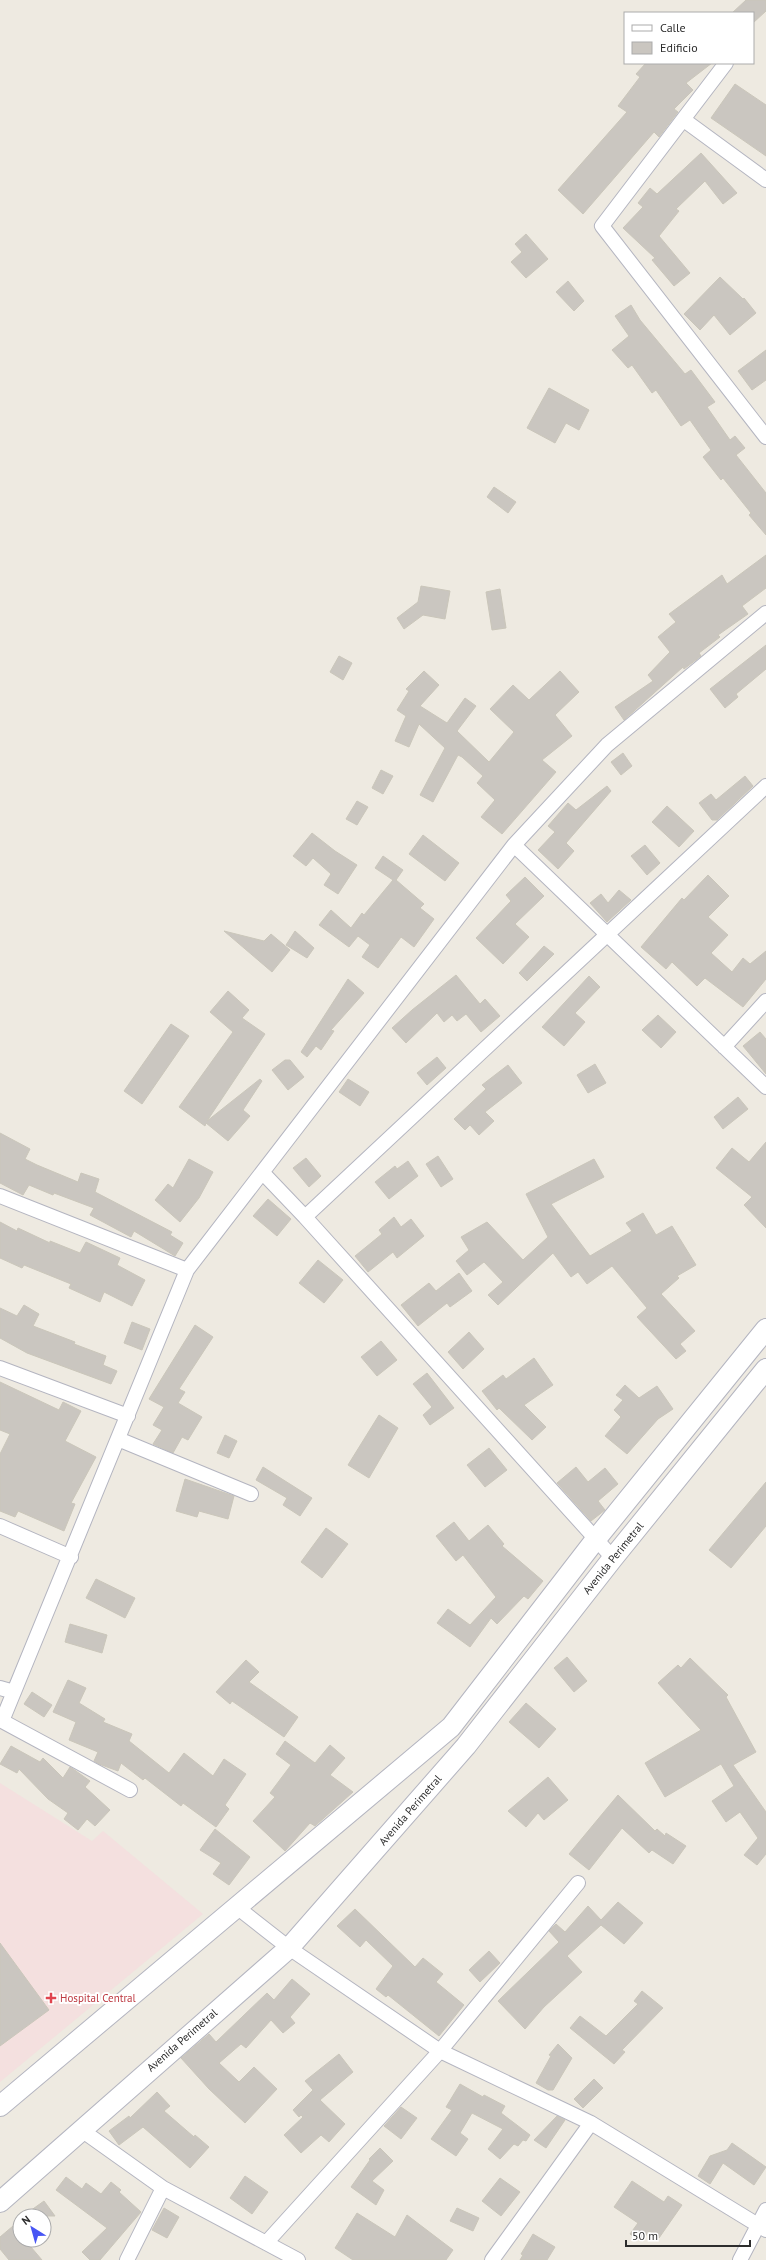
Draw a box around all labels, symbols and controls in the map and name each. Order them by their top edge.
legend [624,12,754,64]
text: Calle [660,20,686,35]
text: Edificio [660,40,698,55]
street label: Avenida Perimetral [580,1518,647,1597]
street label: Avenida Perimetral [376,1771,445,1848]
place label: Hospital Central [60,1991,137,2005]
marker: Hospital Central [45,1992,57,2004]
street label: Avenida Perimetral [144,2005,221,2074]
north arrow [12,2208,52,2248]
text: N [19,2212,33,2228]
scale bar [626,2222,750,2248]
text: 50 m [632,2228,658,2243]

